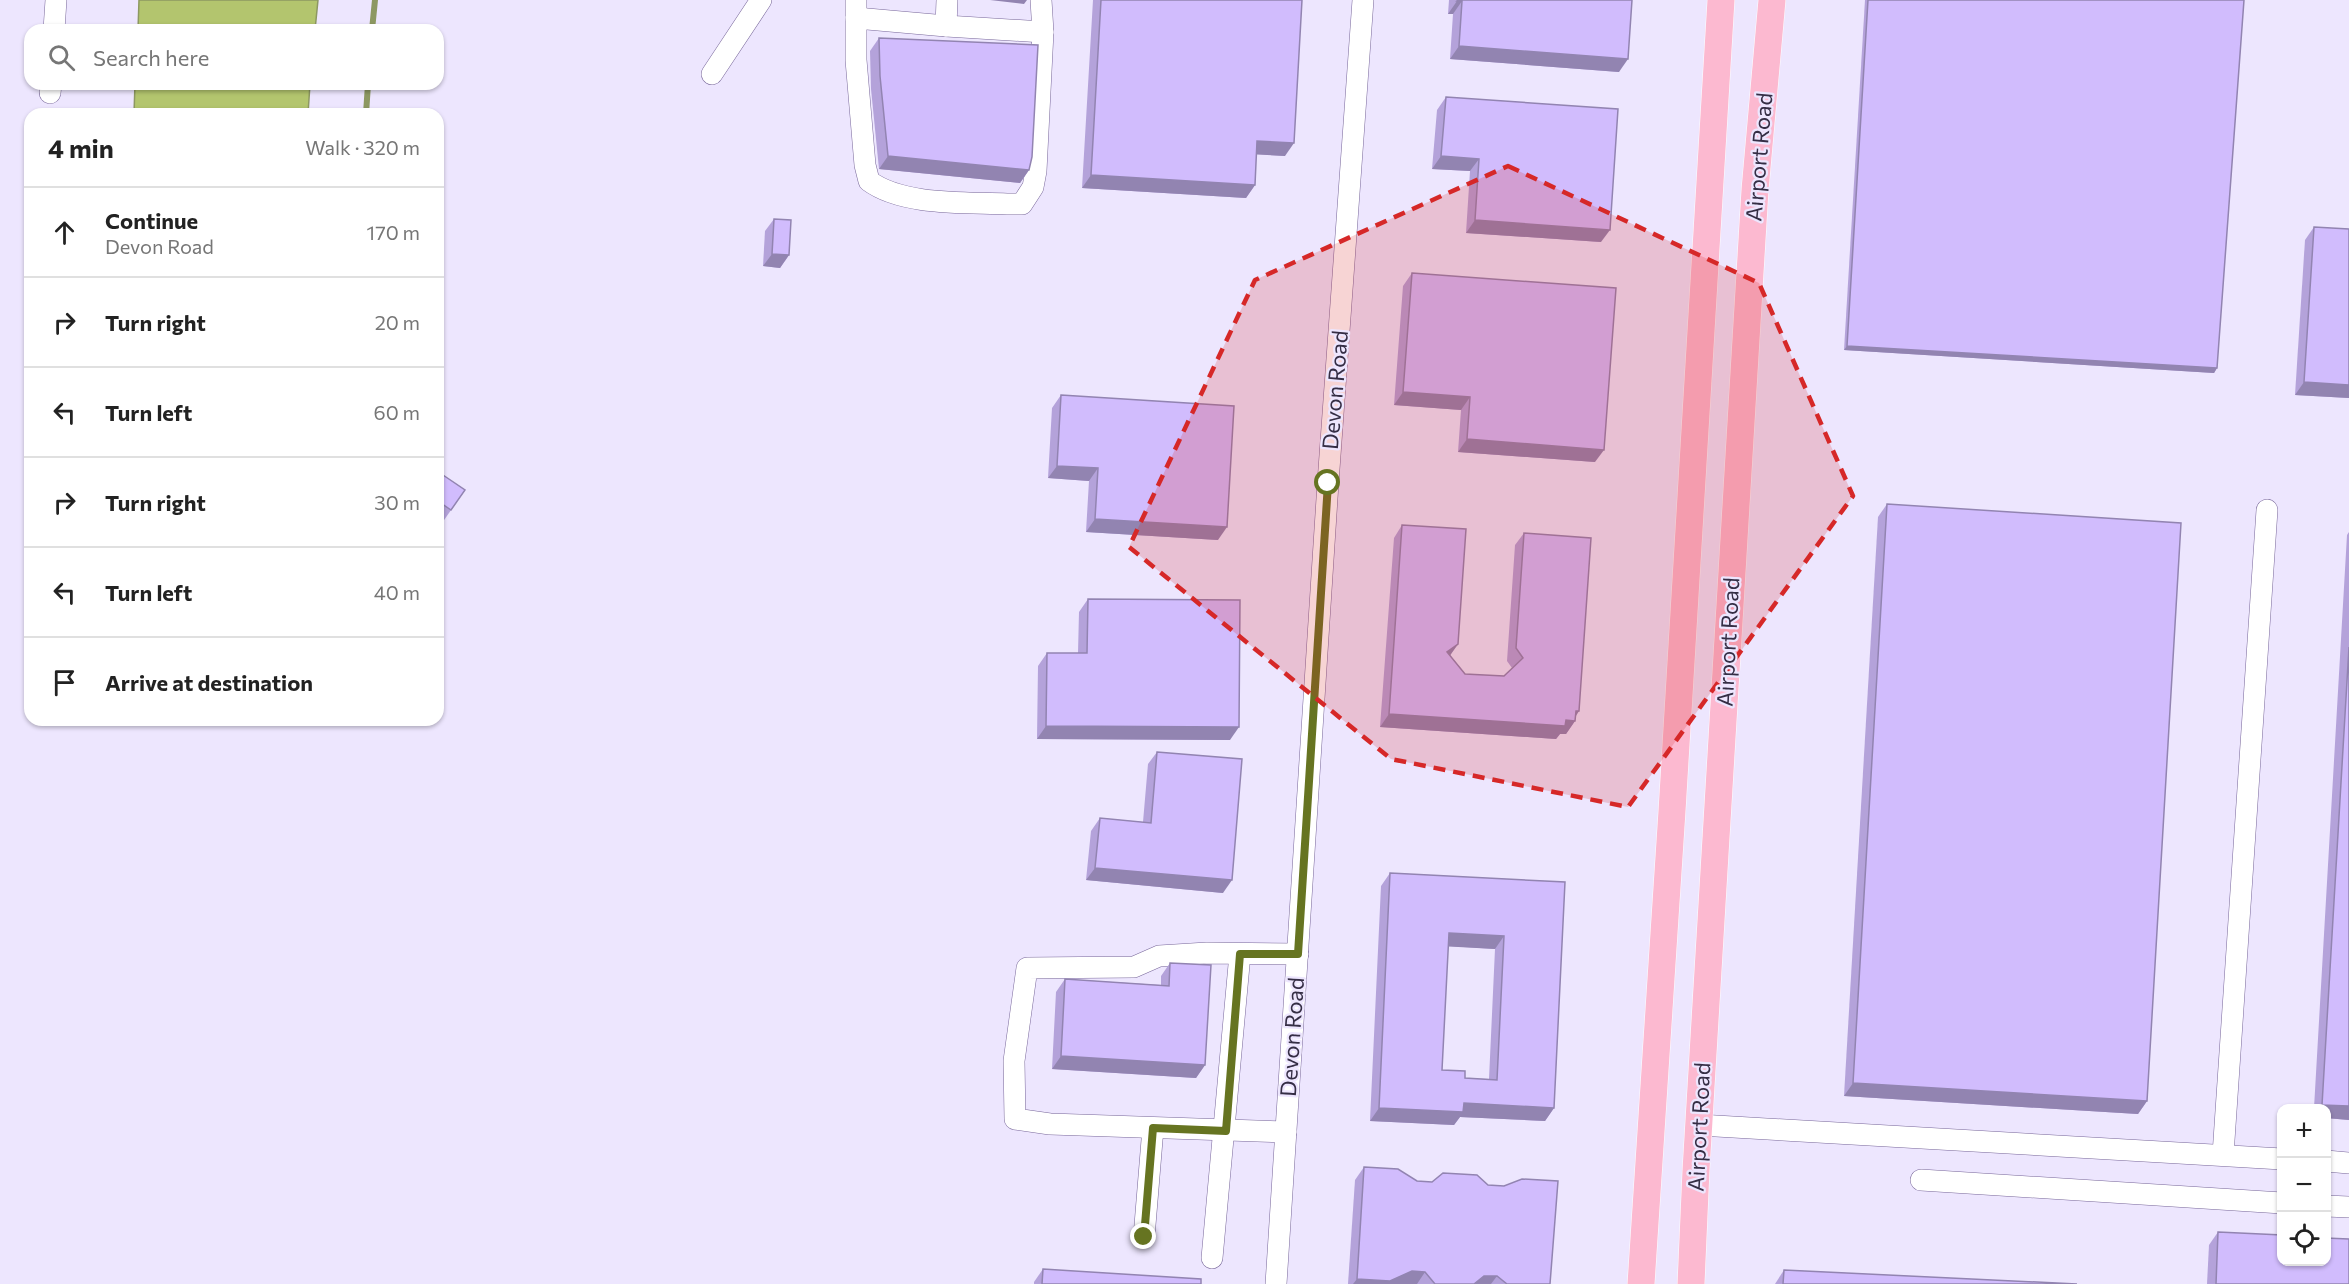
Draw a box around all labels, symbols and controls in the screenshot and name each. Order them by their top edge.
search box [24,24,444,90]
icon: search [45,41,78,74]
text: Search here [93,44,209,71]
street label: Airport Road [1739,91,1778,222]
text: 4 min [48,132,114,163]
text: Walk · 320 m [305,135,420,159]
text: Continue [105,207,198,234]
icon: ahead [48,216,81,249]
text: 170 m [367,220,420,244]
text: Devon Road [105,234,214,258]
icon: right [48,306,81,339]
text: Turn right [105,309,206,336]
text: 20 m [375,310,420,334]
street label: Devon Road [1316,329,1353,451]
icon: left [48,396,81,429]
text: Turn left [105,399,192,426]
text: 60 m [374,400,420,424]
route start [1314,469,1340,495]
icon: right [48,486,81,519]
text: Turn right [105,489,206,516]
text: 30 m [374,490,420,514]
icon: left [48,576,81,609]
street label: Airport Road [1711,577,1744,707]
text: Turn left [105,579,192,606]
text: 40 m [374,580,420,604]
icon: arrive [48,666,81,699]
text: Arrive at destination [105,669,313,696]
street label: Devon Road [1274,976,1309,1098]
street label: Airport Road [1682,1062,1715,1192]
map controls [2277,1104,2331,1266]
button: + [2277,1104,2331,1158]
button: − [2277,1158,2331,1212]
button: locate [2277,1212,2331,1266]
route end [1130,1223,1156,1249]

